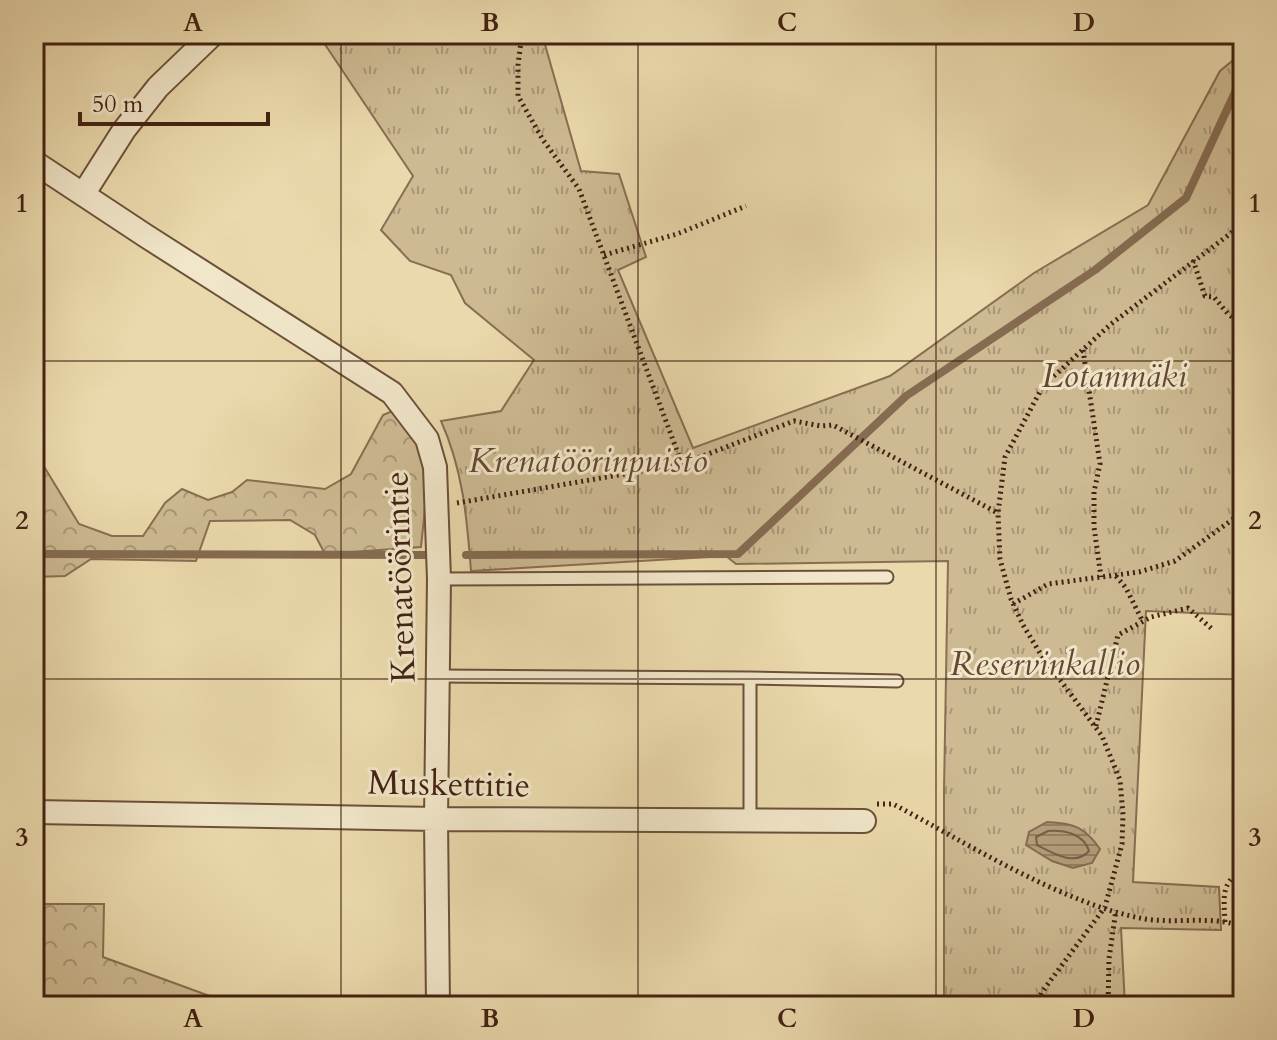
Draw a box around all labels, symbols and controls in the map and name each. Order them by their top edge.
text: A [183,5,203,40]
text: B [481,5,499,40]
text: C [777,5,797,40]
text: D [1073,5,1095,40]
scale bar [80,76,268,126]
text: 50 m [92,88,144,121]
text: 1 [15,186,29,221]
text: 1 [1248,186,1262,221]
park label: Lotanmäki [1041,353,1187,399]
park label: Krenatöörinpuisto [469,438,708,484]
street label: Krenatöörintie [373,470,427,684]
text: 2 [15,503,29,538]
text: 2 [1248,503,1262,538]
park label: Reservinkallio [950,641,1140,687]
street label: Muskettitie [367,760,531,808]
text: 3 [15,820,29,855]
text: 3 [1248,820,1262,855]
text: A [183,1001,203,1036]
text: B [481,1001,499,1036]
text: C [777,1001,797,1036]
text: D [1073,1001,1095,1036]

